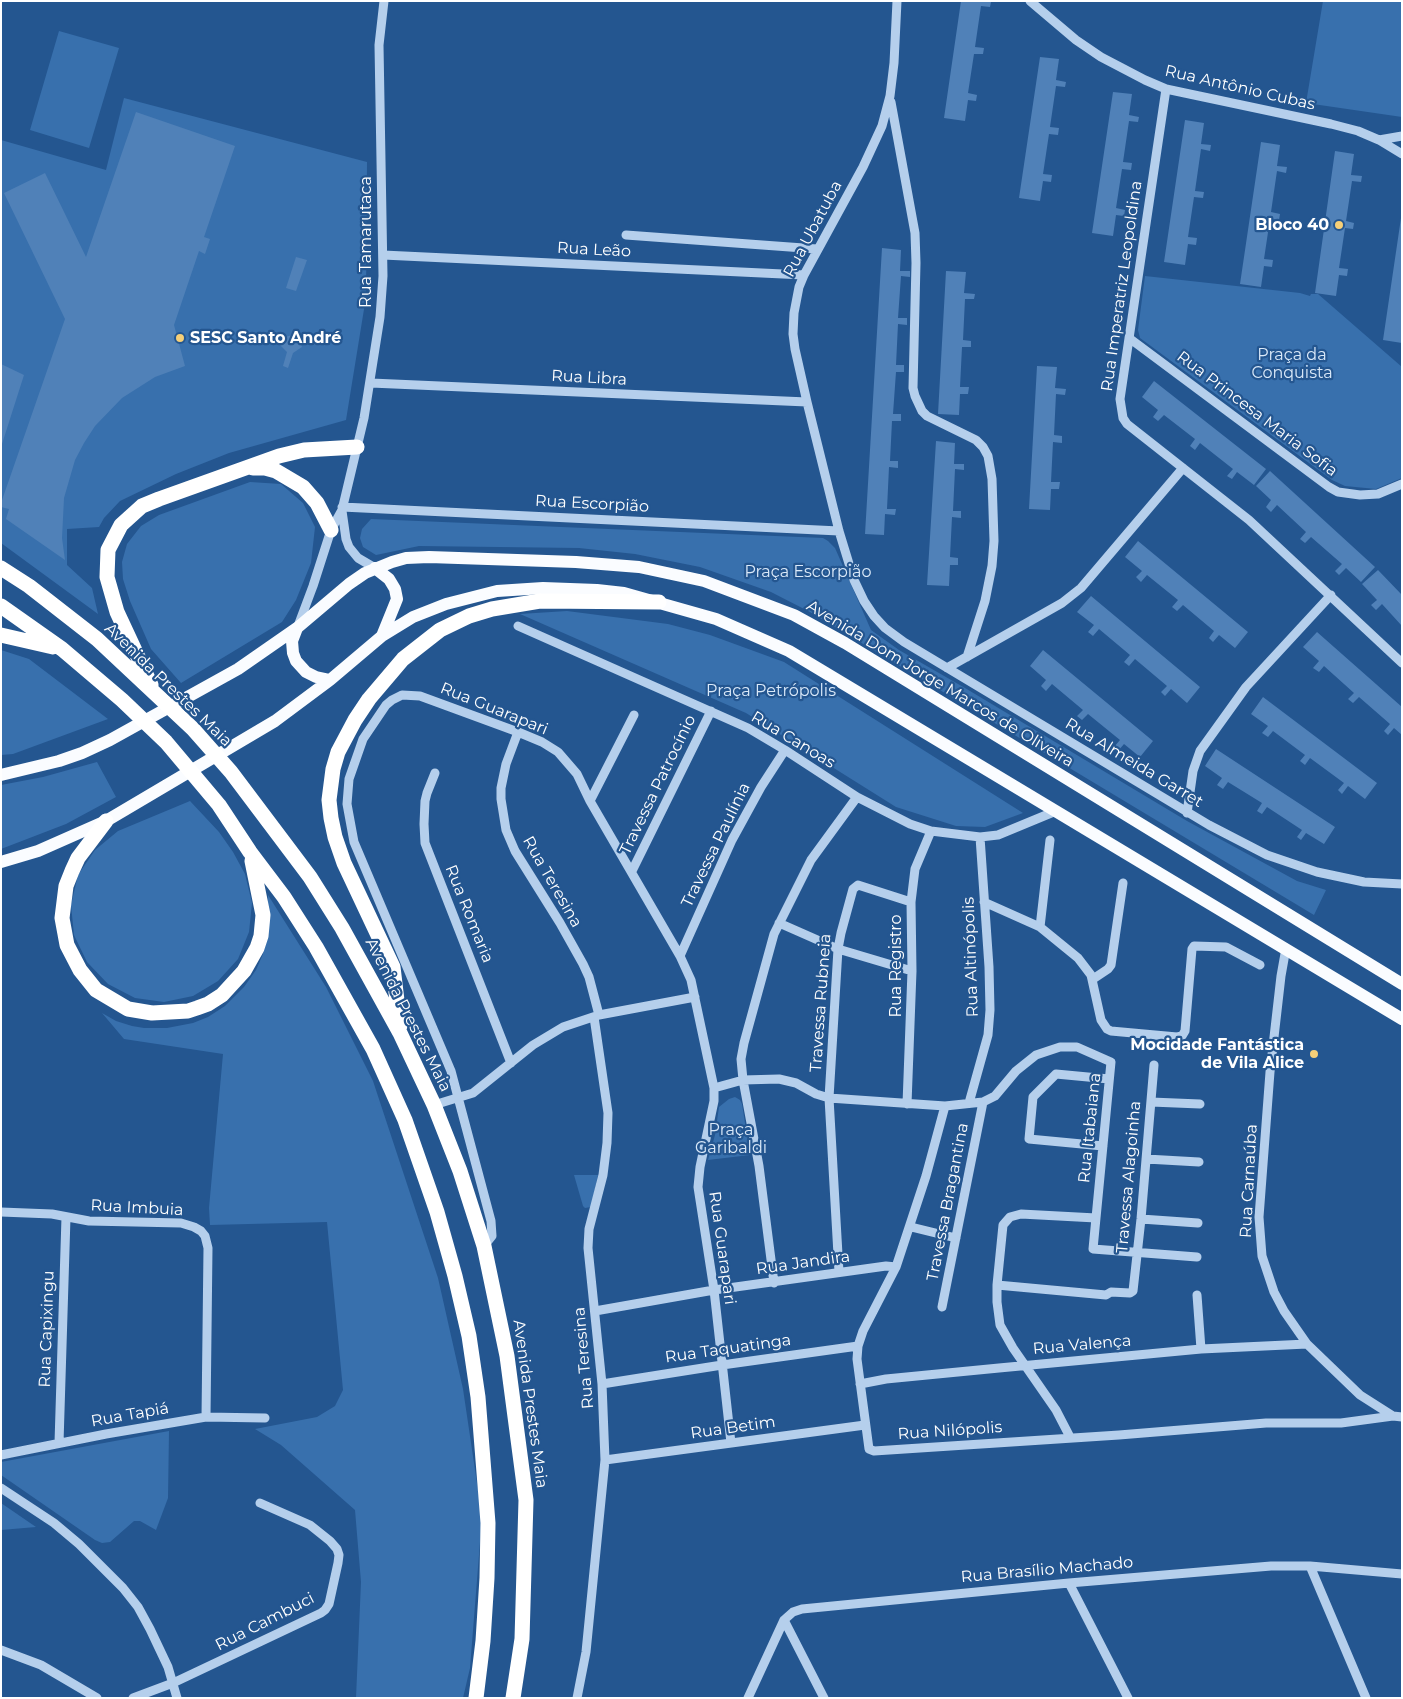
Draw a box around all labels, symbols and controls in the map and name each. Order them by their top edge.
street label: Rua Antônio Cubas [1163,61,1317,115]
street label: Rua Tamarutaca [356,176,376,308]
street label: Rua Ubatuba [780,178,846,280]
street label: Rua Imperatriz Leopoldina [1098,179,1146,393]
place label: Bloco 40 [1255,215,1329,235]
marker: Bloco 40 [1333,219,1345,231]
street label: Rua Leão [556,238,632,262]
place label: SESC Santo André [190,328,341,348]
marker: SESC Santo André [174,332,186,344]
park label: Praça da Conquista [1251,345,1333,383]
street label: Rua Princesa Maria Sofia [1173,347,1341,481]
street label: Rua Libra [551,366,627,390]
street label: Rua Escorpião [534,491,650,517]
park label: Praça Escorpião [744,562,872,582]
street label: Avenida Dom Jorge Marcos de Oliveira [803,596,1077,772]
street label: Avenida Prestes Maia [100,619,236,751]
street label: Rua Guarapari [437,679,551,739]
park label: Praça Petrópolis [706,681,836,701]
street label: Rua Canoas [747,707,839,773]
street label: Travessa Patrocínio [616,712,700,858]
street label: Rua Almeida Garret [1062,714,1206,812]
street label: Travessa Paulínia [678,780,754,910]
street label: Rua Teresina [518,833,586,931]
street label: Rua Romaria [441,862,497,966]
street label: Rua Altinópolis [959,896,983,1018]
street label: Rua Registro [886,915,906,1017]
street label: Travessa Rubneia [807,933,835,1073]
street label: Avenida Prestes Maia [361,935,455,1095]
place label: Mocidade Fantástica de Vila Alice [1130,1035,1304,1073]
marker: Mocidade Fantástica de Vila Alice [1308,1048,1320,1060]
street label: Rua Itabaiana [1075,1072,1105,1184]
street label: Travessa Alagoinha [1113,1100,1145,1254]
park label: Praça Garibaldi [695,1120,767,1158]
street label: Travessa Bragantina [923,1121,973,1283]
street label: Rua Carnaúba [1236,1124,1262,1238]
street label: Rua Guarapari [705,1190,739,1306]
street label: Rua Imbuia [90,1196,184,1220]
street label: Rua Jandira [755,1247,851,1279]
street label: Rua Capixingu [35,1270,59,1388]
street label: Rua Teresina [570,1306,598,1410]
street label: Avenida Prestes Maia [509,1319,551,1489]
street label: Rua Taquatinga [664,1331,792,1367]
street label: Rua Valença [1032,1331,1132,1359]
street label: Rua Tapiá [90,1399,170,1431]
street label: Rua Betim [689,1413,777,1443]
street label: Rua Nilópolis [897,1418,1003,1444]
street label: Rua Brasílio Machado [960,1553,1134,1587]
street label: Rua Cambuci [212,1589,318,1655]

